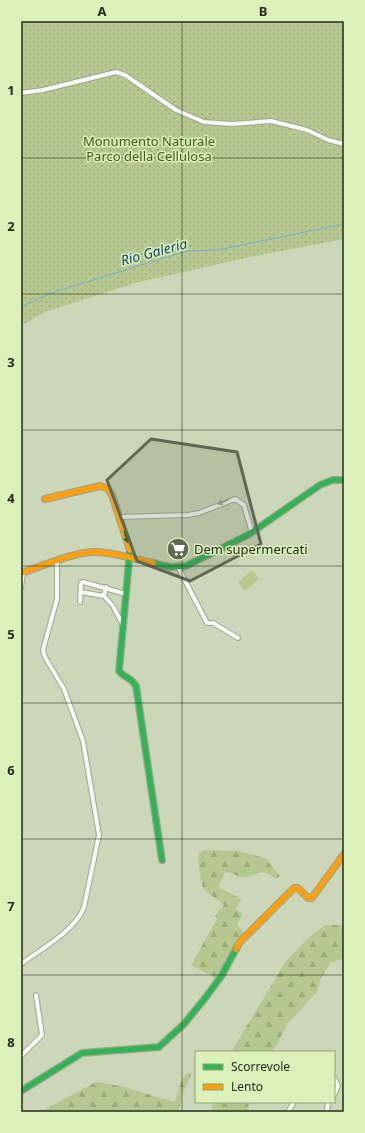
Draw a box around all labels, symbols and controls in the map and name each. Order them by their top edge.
text: A [98,2,107,20]
text: B [259,2,267,20]
text: 1 [7,81,15,99]
park label: Monumento Naturale Parco della Cellulosa [83,132,215,165]
text: 2 [7,217,15,235]
water label: Rio Galeria [118,233,189,270]
text: 3 [7,353,15,371]
text: 4 [7,489,15,507]
one-way arrow [217,500,229,506]
one-way arrow [124,532,130,544]
supermarket icon: Dem supermercati [165,536,191,562]
place label: Dem supermercati [194,540,308,558]
text: 5 [7,625,15,643]
text: 6 [7,761,15,779]
text: 7 [7,897,15,915]
text: 8 [7,1033,15,1051]
legend [195,1051,335,1103]
text: Scorrevole [231,1058,290,1075]
text: Lento [231,1078,263,1095]

